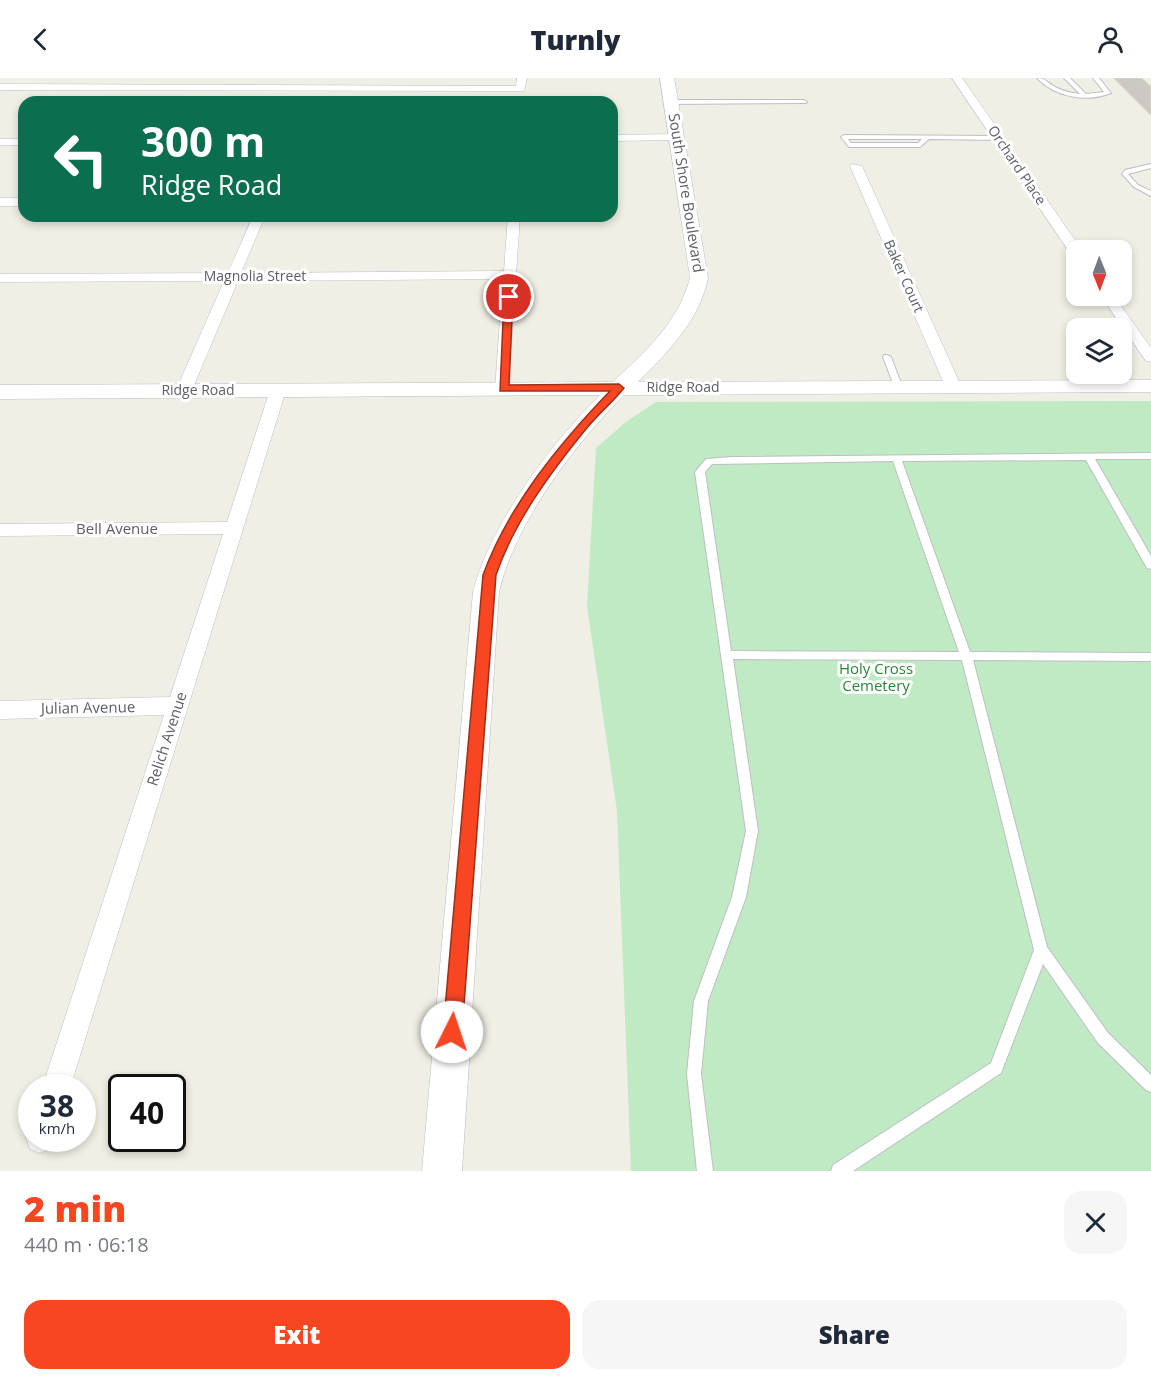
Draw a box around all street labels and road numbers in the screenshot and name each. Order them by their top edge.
street label: South Shore Boulevard [665,112,709,274]
street label: Orchard Place [984,121,1051,208]
street label: Baker Court [880,236,929,315]
street label: Magnolia Street [204,266,306,285]
street label: Ridge Road [646,377,720,396]
street label: Ridge Road [161,380,235,399]
street label: Bell Avenue [76,518,158,538]
street label: Relich Avenue [141,689,191,788]
street label: Julian Avenue [39,696,135,718]

